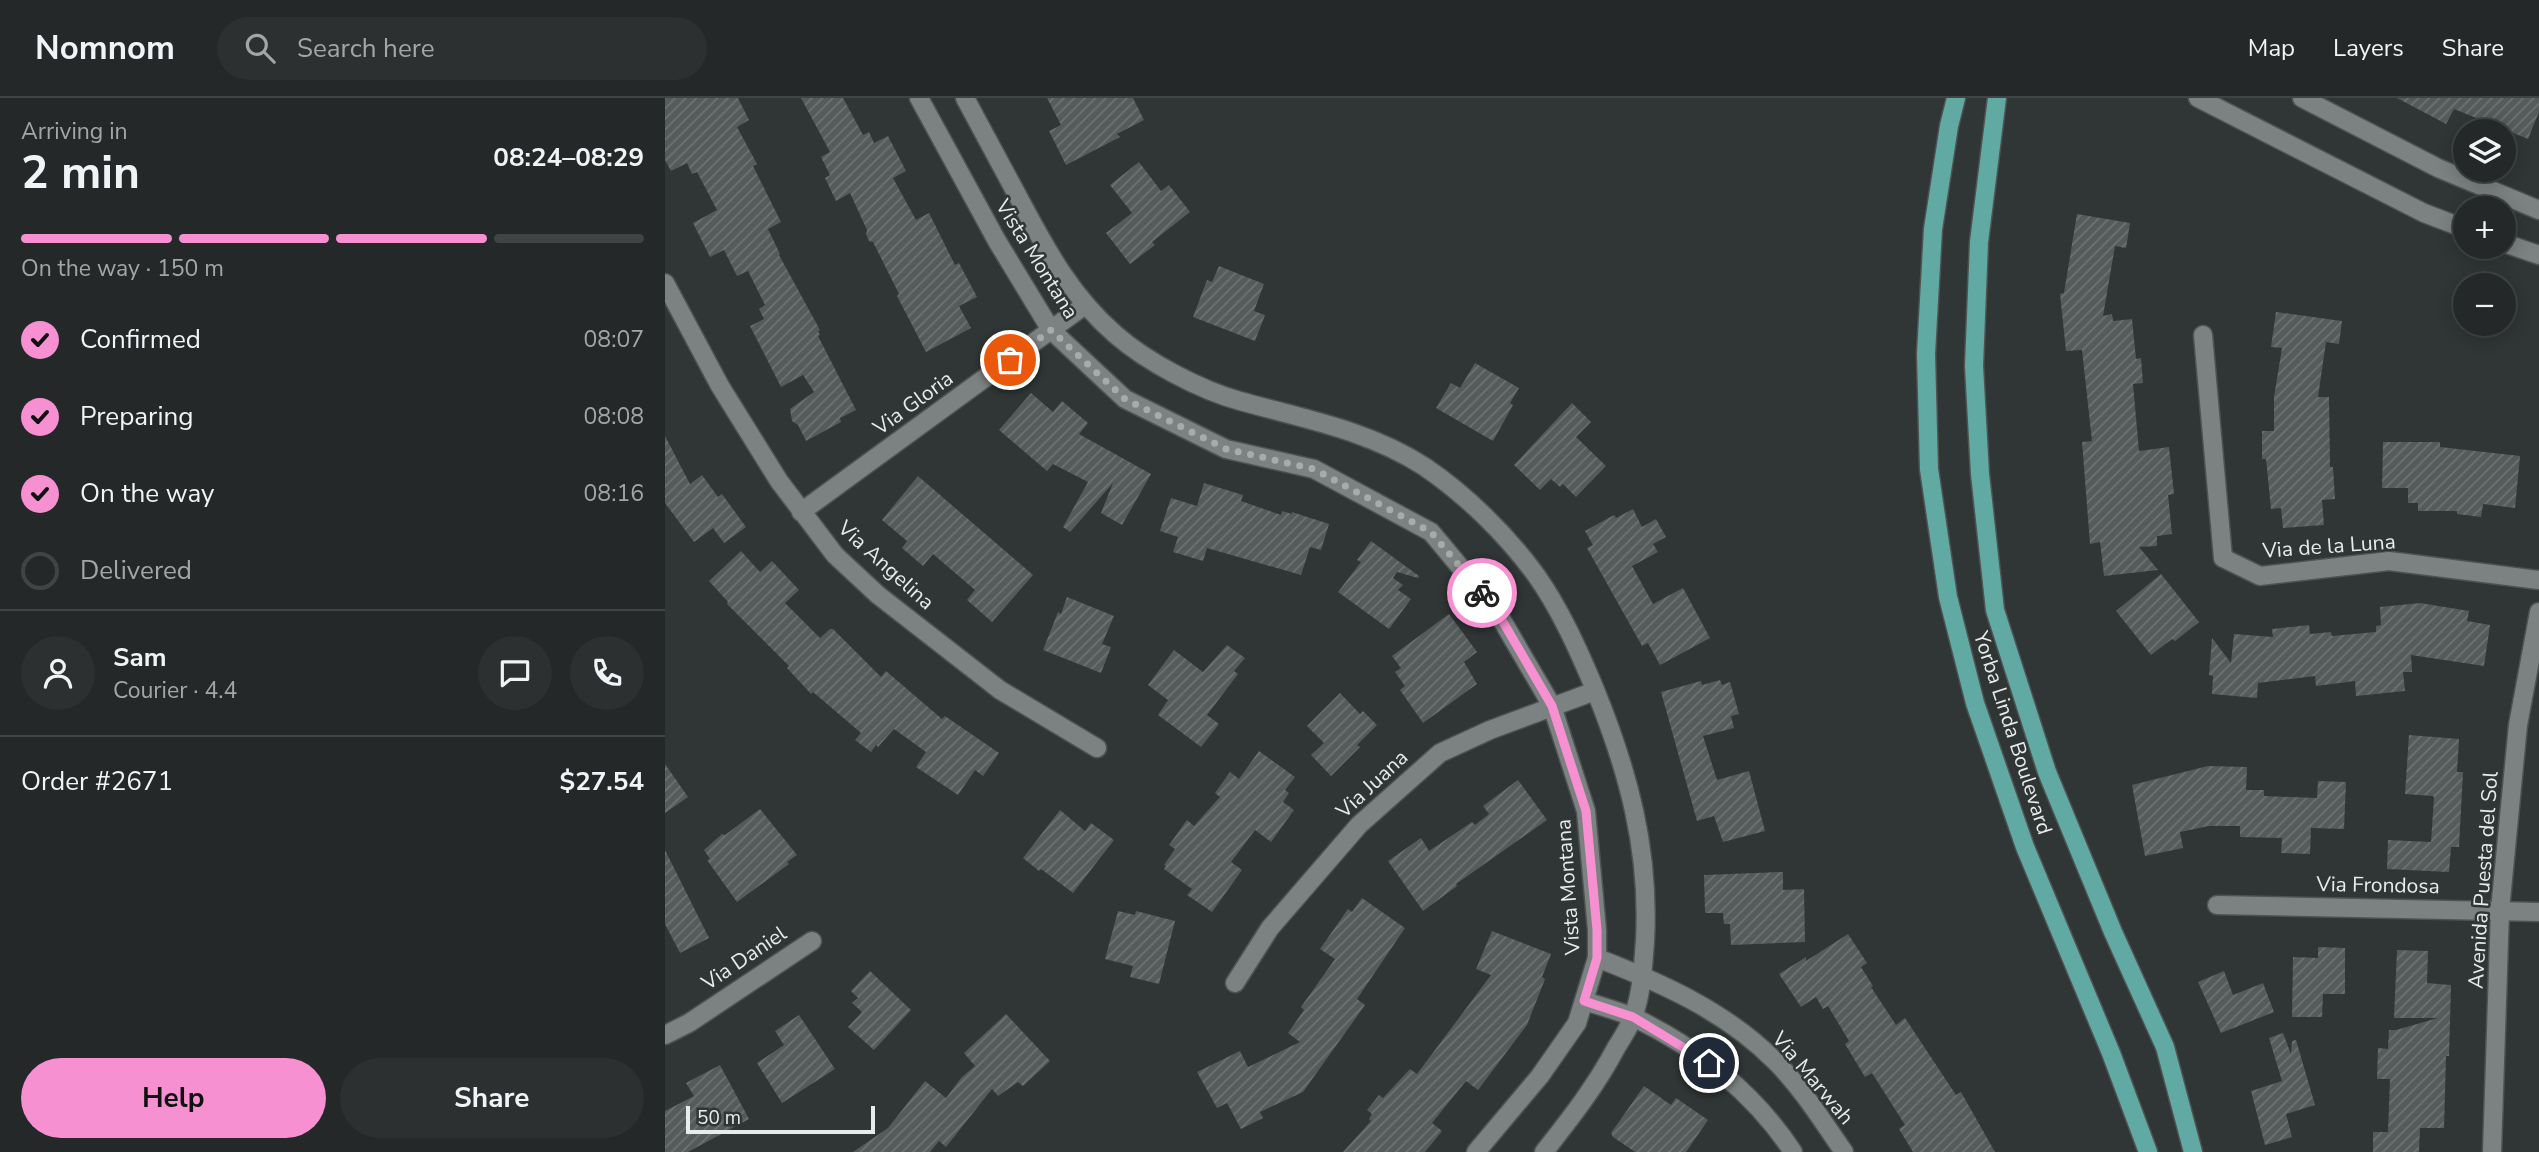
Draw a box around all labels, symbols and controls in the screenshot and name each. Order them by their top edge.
search box [217,17,707,80]
text: Nomnom [35,26,175,71]
icon: search [241,29,279,67]
text: Search here [297,31,435,66]
text: Map [2248,32,2295,64]
text: Layers [2333,32,2404,64]
text: Share [2442,32,2504,64]
text: Arriving in [21,116,128,147]
map controls [2453,119,2516,336]
button: layers [2453,119,2516,182]
text: 08:24–08:29 [493,140,644,175]
text: 2 min [21,141,140,204]
street label: Vista Montana [988,193,1085,324]
button: + [2453,196,2516,259]
text: On the way · 150 m [21,253,224,284]
button: − [2453,273,2516,336]
icon: check [21,321,59,359]
text: Confirmed [80,322,201,357]
text: 08:07 [584,324,644,355]
pin [980,330,1040,390]
icon: bag [991,341,1029,379]
street label: Via Gloria [867,365,959,442]
icon: check [21,398,59,436]
text: Preparing [80,399,193,434]
text: 08:08 [584,401,644,432]
icon: check [21,475,59,513]
text: On the way [80,476,214,511]
text: 08:16 [584,478,644,509]
street label: Via Angelina [831,514,940,616]
street label: Via de la Luna [2260,527,2397,565]
text: Delivered [80,553,192,588]
courier [1447,558,1517,628]
icon: bike [1463,574,1501,612]
street label: Yorba Linda Boulevard [1967,627,2059,838]
button: person [21,636,95,710]
button: chat [478,636,552,710]
button: phone [570,636,644,710]
text: Sam [113,640,166,675]
text: Courier · 4.4 [113,675,237,706]
street label: Via Juana [1329,744,1414,825]
text: Order #2671 [21,764,173,799]
text: $27.54 [560,764,644,799]
street label: Avenida Puesta del Sol [2461,770,2505,990]
street label: Vista Montana [1549,818,1587,957]
street label: Via Frondosa [2315,870,2440,900]
street label: Via Daniel [695,919,793,997]
street label: Via Marwah [1765,1025,1860,1131]
pin [1679,1033,1739,1093]
icon: home [1690,1044,1728,1082]
button: Help [21,1058,326,1138]
button: Share [340,1058,644,1138]
scale bar [686,1103,875,1135]
text: 50 m [697,1105,741,1131]

